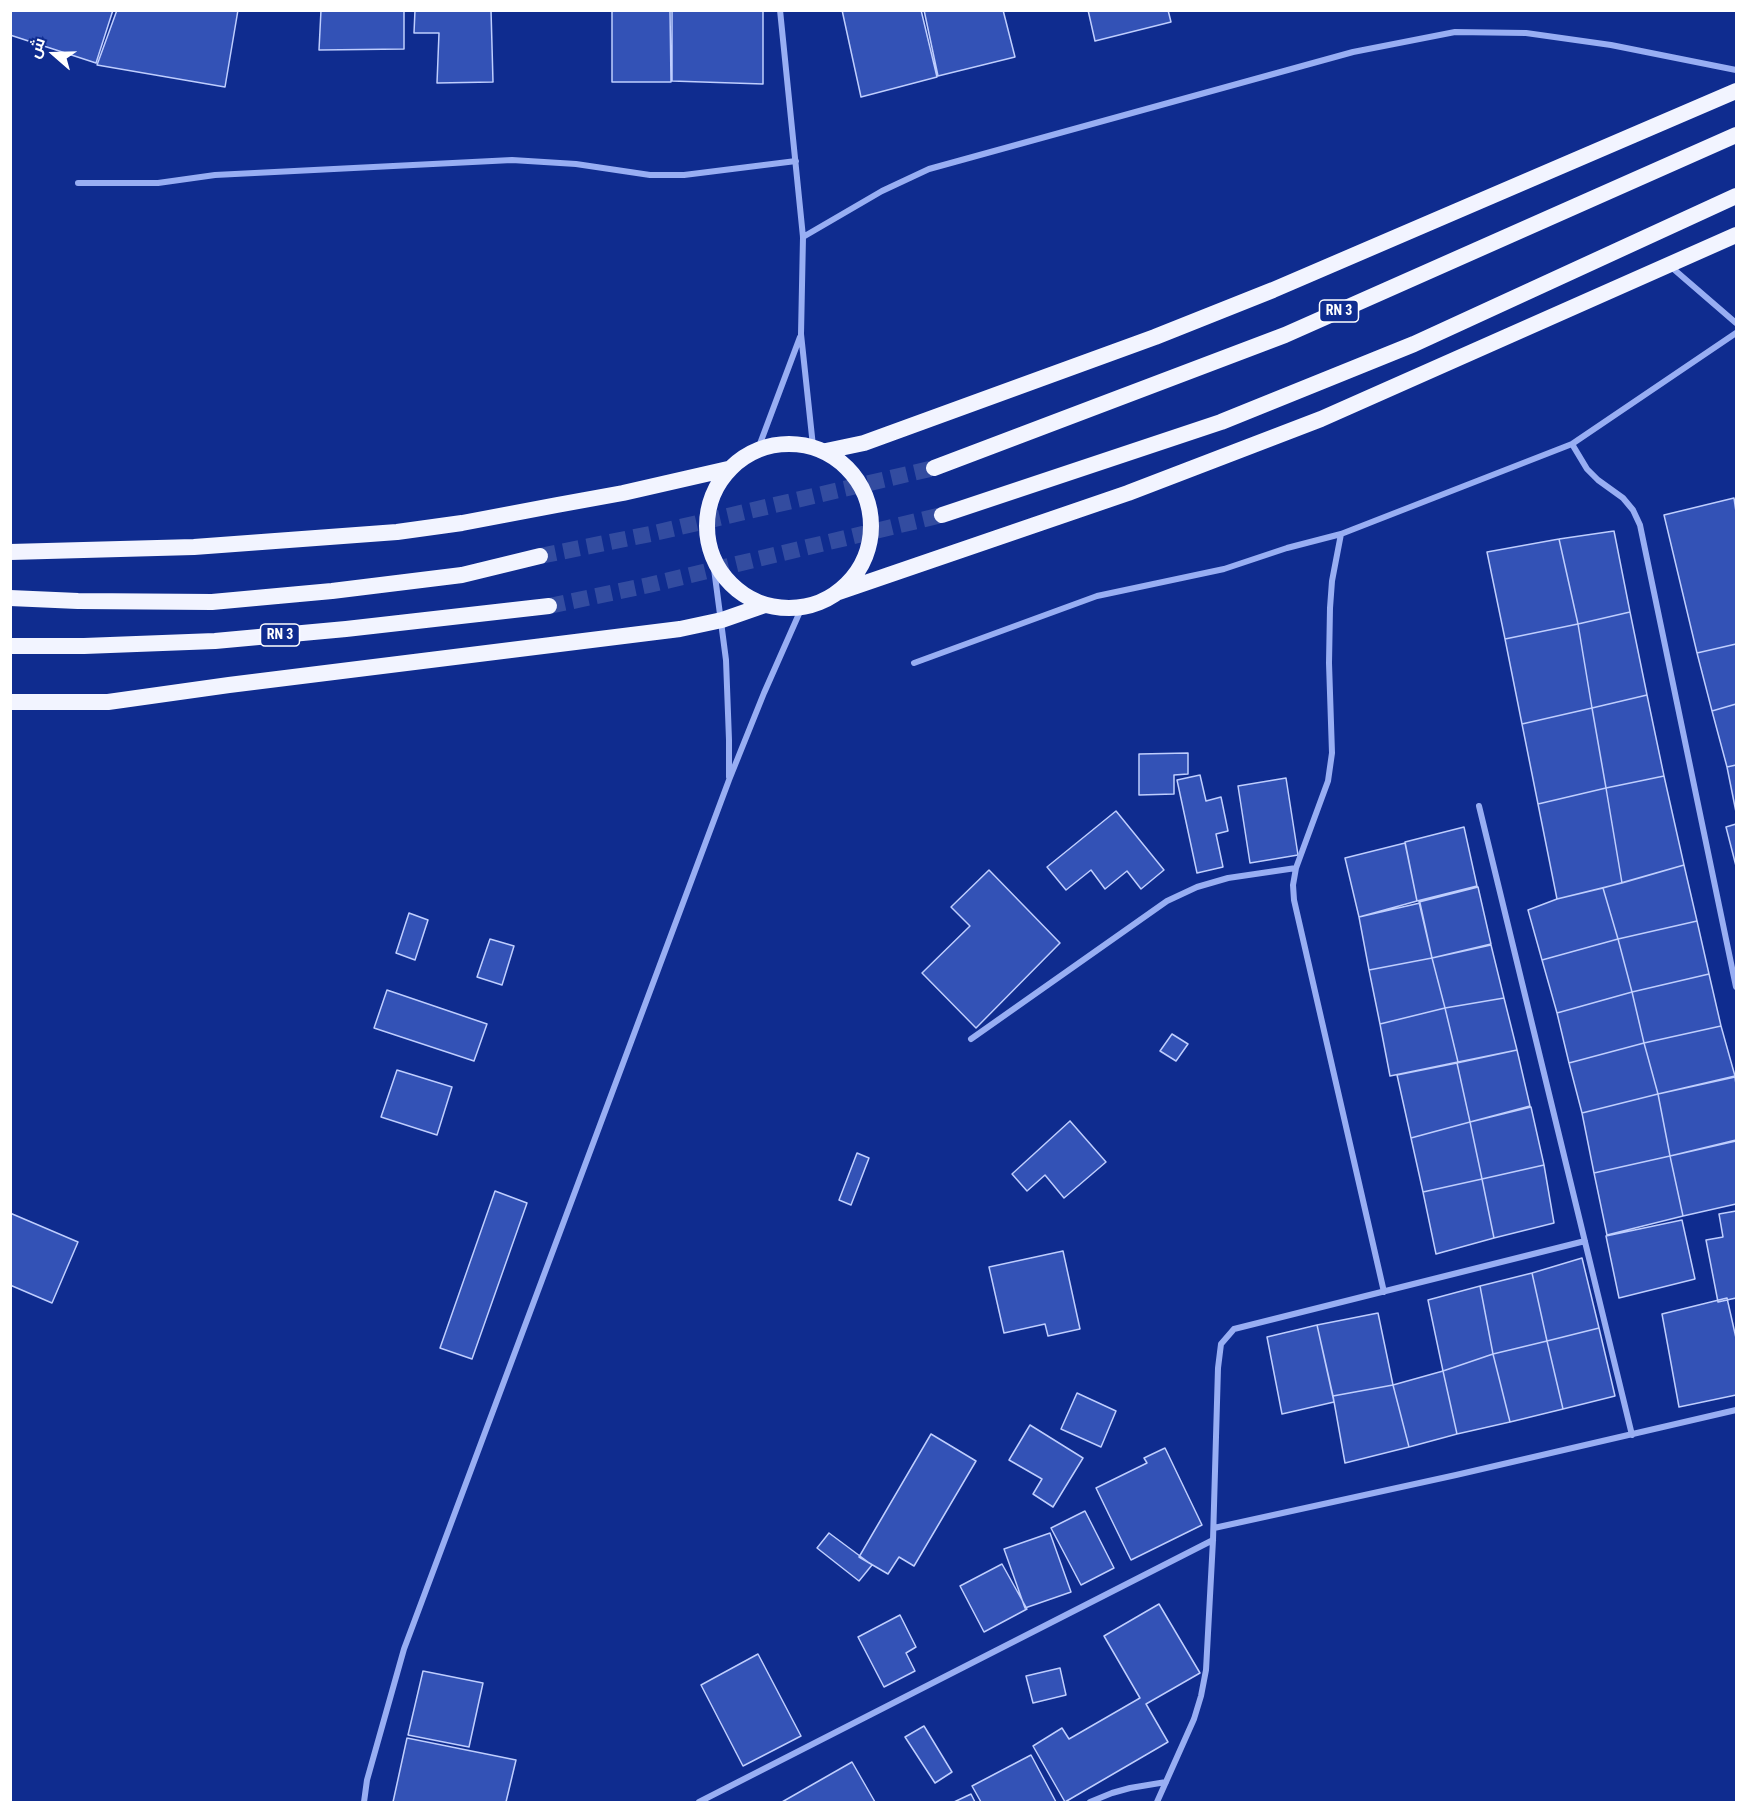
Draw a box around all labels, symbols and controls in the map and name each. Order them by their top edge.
north arrow [24,24,84,84]
text: ش [24,35,49,61]
road number: RN 3 [1320,300,1358,322]
road number: RN 3 [260,624,300,646]

